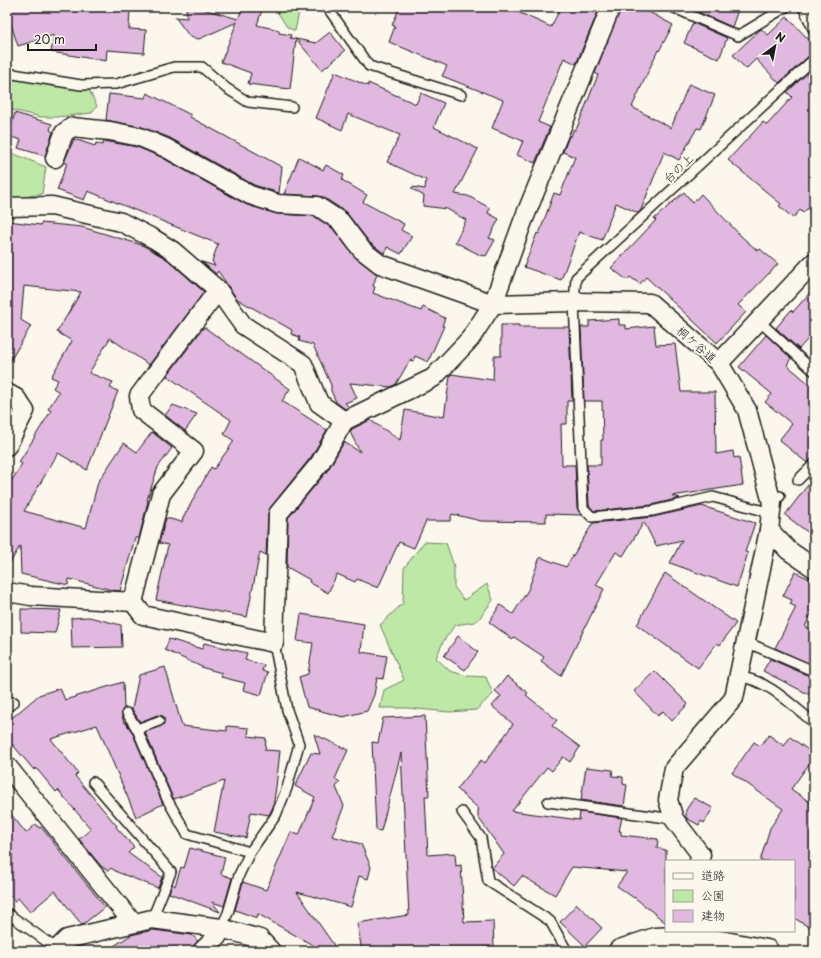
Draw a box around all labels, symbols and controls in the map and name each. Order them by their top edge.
scale bar [28,26,96,52]
north arrow [755,26,795,66]
text: N [772,28,789,47]
text: 20 m [34,30,65,48]
street label: 台の上 [659,149,697,187]
street label: 桐ケ谷道 [673,321,721,367]
legend [665,860,795,932]
text: 道路 [701,866,725,884]
text: 公園 [701,886,725,904]
text: 建物 [701,906,725,924]

